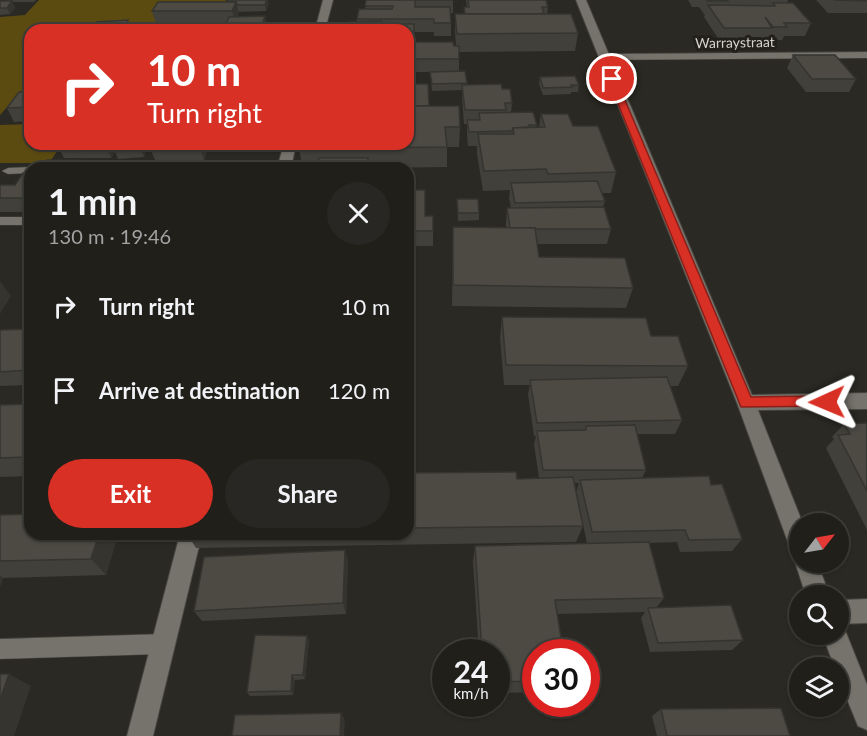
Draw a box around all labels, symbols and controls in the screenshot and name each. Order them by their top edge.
street label: Warraystraat [695,33,775,51]
text: 10 m [147,45,241,95]
icon: right [48,48,126,126]
pin [586,53,637,104]
icon: arrive [595,62,628,95]
text: Turn right [147,96,262,129]
text: 1 min [48,179,137,223]
button: close [327,182,390,245]
text: 130 m · 19:46 [48,224,171,248]
icon: right [48,290,81,323]
text: Turn right [99,293,194,320]
text: 10 m [341,293,390,320]
position arrow [795,370,859,434]
icon: arrive [48,374,81,407]
text: Arrive at destination [99,377,300,404]
text: 120 m [328,377,390,404]
button: Exit [48,459,213,528]
button: Share [225,459,390,528]
north arrow [789,513,849,573]
map controls [789,513,849,717]
button: search [789,585,849,645]
speed limit sign: 30 [522,639,600,717]
text: 24 [454,653,488,689]
button: layers [789,657,849,717]
text: km/h [453,684,489,702]

